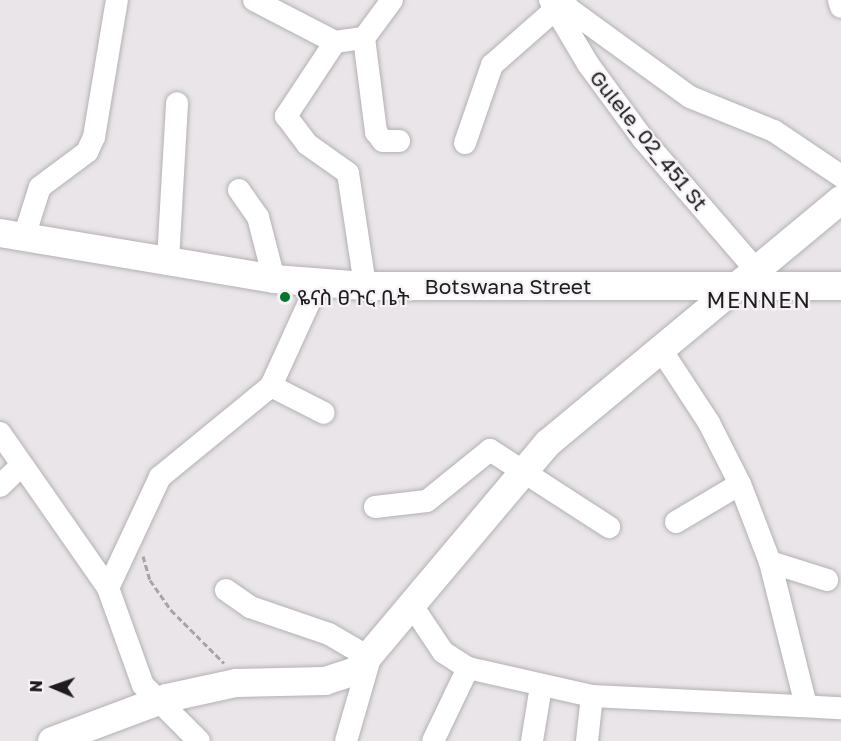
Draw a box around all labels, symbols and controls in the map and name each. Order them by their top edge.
street label: Gulele_02_451 St [585,65,713,215]
street label: Botswana Street [425,273,591,299]
place label: ዬናስ ፀጉር ቤት [297,284,410,310]
district label: MENNEN [707,287,811,313]
marker: ዬናስ ፀጉር ቤት [278,290,292,304]
north arrow [24,657,84,717]
text: N [26,680,46,693]

